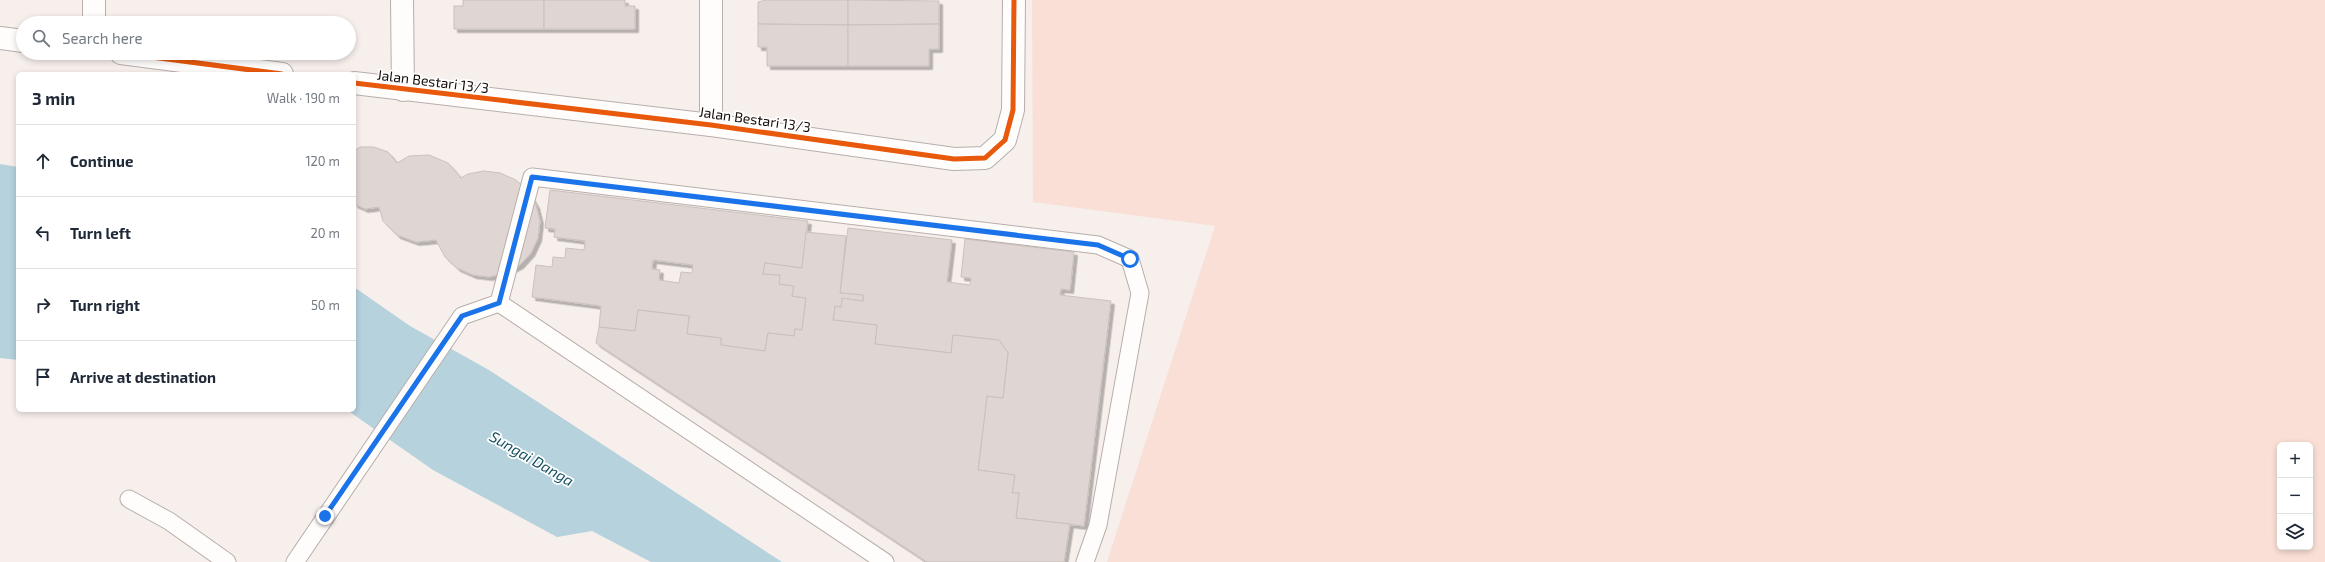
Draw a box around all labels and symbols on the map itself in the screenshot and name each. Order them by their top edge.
street label: Jalan Bestari 13/3 [376,66,490,96]
street label: Jalan Bestari 13/3 [698,103,812,135]
route start [1121,250,1139,268]
water label: Sungai Danga [487,427,577,489]
route end [316,507,334,525]

